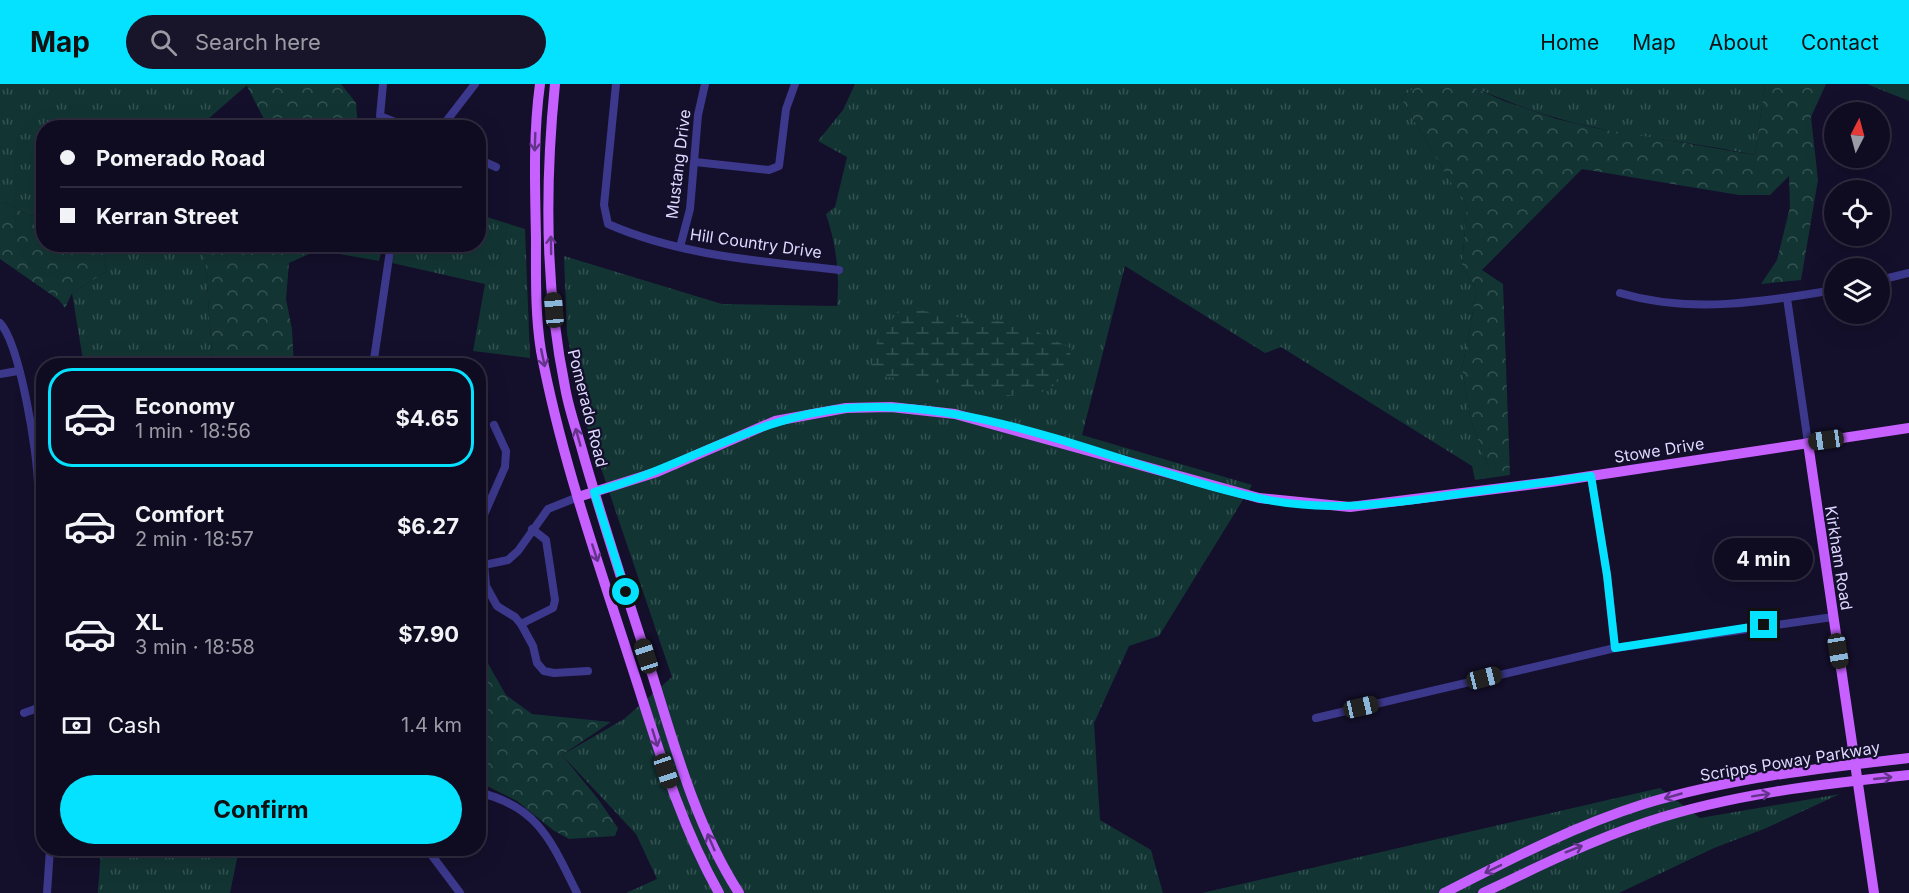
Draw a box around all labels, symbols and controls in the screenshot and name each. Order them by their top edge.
search box [126,15,546,69]
text: Map [30,25,90,59]
icon: search [147,26,180,59]
text: Search here [195,29,321,55]
text: Home [1540,30,1599,55]
text: Map [1632,30,1676,55]
text: About [1709,30,1768,55]
text: Contact [1801,30,1879,55]
north arrow [1824,102,1890,168]
map controls [1824,102,1890,324]
street label: Mustang Drive [661,108,695,220]
one-way arrow [530,132,541,152]
text: Pomerado Road [96,145,265,171]
button: locate [1824,180,1890,246]
text: Kerran Street [96,203,239,229]
street label: Hill Country Drive [689,224,823,262]
one-way arrow [545,236,557,256]
button: layers [1824,258,1890,324]
car [543,291,565,329]
street label: Pomerado Road [564,347,612,469]
one-way arrow [538,348,549,367]
icon: car [63,391,117,445]
text: Economy [135,393,235,419]
text: $4.65 [395,405,459,431]
text: 1 min · 18:56 [135,419,251,443]
one-way arrow [572,428,584,447]
car [1807,429,1845,451]
street label: Stowe Drive [1613,433,1705,467]
icon: car [63,499,117,553]
text: Comfort [135,501,224,527]
street label: Kirkham Road [1821,504,1857,612]
text: $6.27 [397,513,459,539]
text: 2 min · 18:57 [135,527,254,551]
callout: 4 min [1714,538,1814,580]
one-way arrow [590,543,601,562]
text: 4 min [1736,547,1791,571]
route start [612,578,639,605]
icon: car [63,607,117,661]
text: XL [135,609,164,635]
route end [1750,611,1777,638]
text: $7.90 [398,621,459,647]
car [1826,632,1850,670]
text: 3 min · 18:58 [135,635,255,659]
car [632,636,660,676]
car [1464,665,1504,691]
car [1341,694,1381,720]
icon: cash [60,709,93,742]
text: Cash [108,712,161,738]
text: 1.4 km [401,713,462,737]
one-way arrow [650,728,661,747]
street label: Scripps Poway Parkway [1699,737,1881,785]
car [652,751,680,791]
one-way arrow [1873,772,1893,783]
button: Confirm [60,775,462,844]
one-way arrow [1750,790,1770,801]
one-way arrow [1664,791,1683,802]
one-way arrow [705,833,716,851]
one-way arrow [1564,843,1583,854]
one-way arrow [1484,863,1502,875]

